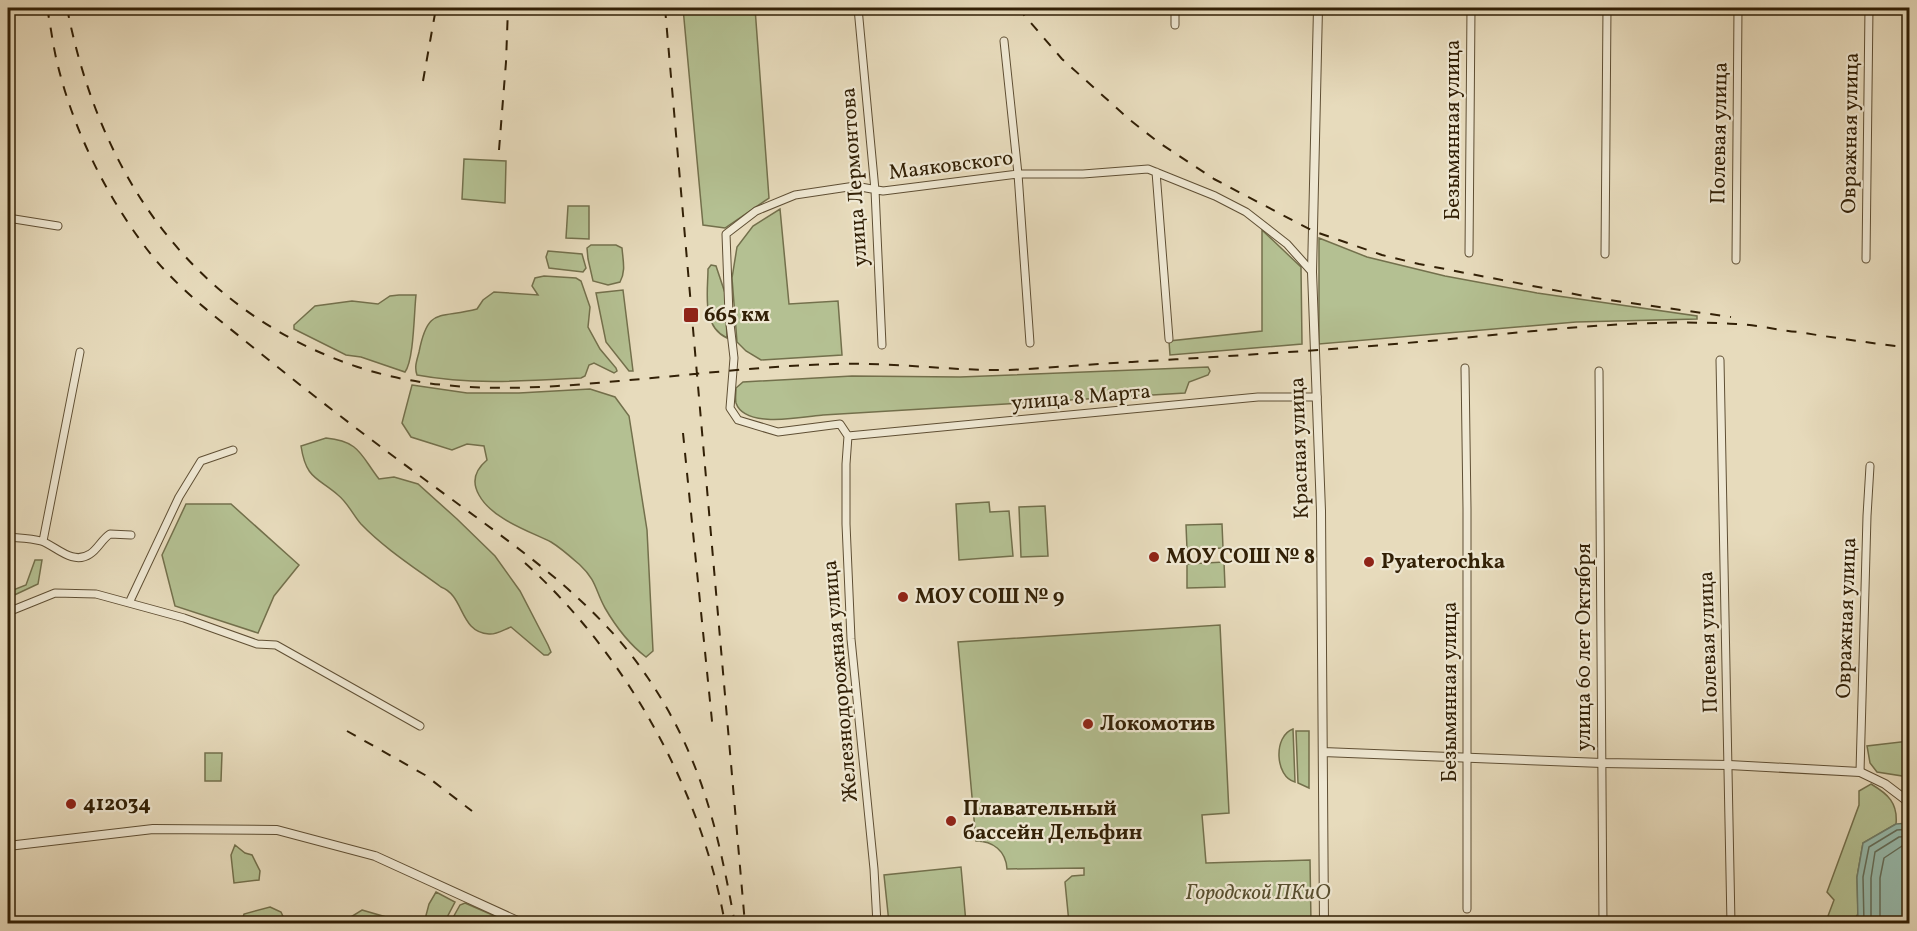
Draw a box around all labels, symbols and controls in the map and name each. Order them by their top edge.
street label: Безымянная улица [1439,39,1468,221]
street label: Овражная улица [1835,52,1867,214]
street label: Полевая улица [1704,62,1736,204]
street label: улица Лермонтова [834,86,876,268]
street label: Маяковского [887,144,1015,188]
place label: 665 км [704,301,770,330]
marker: 665 км [682,306,700,324]
street label: Красная улица [1283,376,1317,520]
street label: улица 8 Марта [1010,377,1152,419]
street label: Овражная улица [1830,537,1864,699]
place label: МОУ СОШ № 8 [1166,543,1315,572]
street label: улица 60 лет Октября [1570,543,1599,751]
place label: Pyaterochka [1381,548,1505,577]
marker: МОУ СОШ № 8 [1147,550,1161,564]
marker: Pyaterochka [1362,555,1376,569]
street label: Железнодорожная улица [816,559,866,803]
street label: Полевая улица [1692,570,1726,714]
place label: МОУ СОШ № 9 [915,583,1064,612]
marker: МОУ СОШ № 9 [896,590,910,604]
street label: Безымянная улица [1436,601,1465,783]
place label: Локомотив [1100,710,1215,739]
marker: Локомотив [1081,717,1095,731]
place label: 412034 [83,790,151,819]
place label: Плавательный бассейн Дельфин [963,795,1142,848]
marker: 412034 [64,797,78,811]
marker: Плавательный бассейн Дельфин [944,814,958,828]
park label: Городской ПКиО [1185,879,1331,908]

